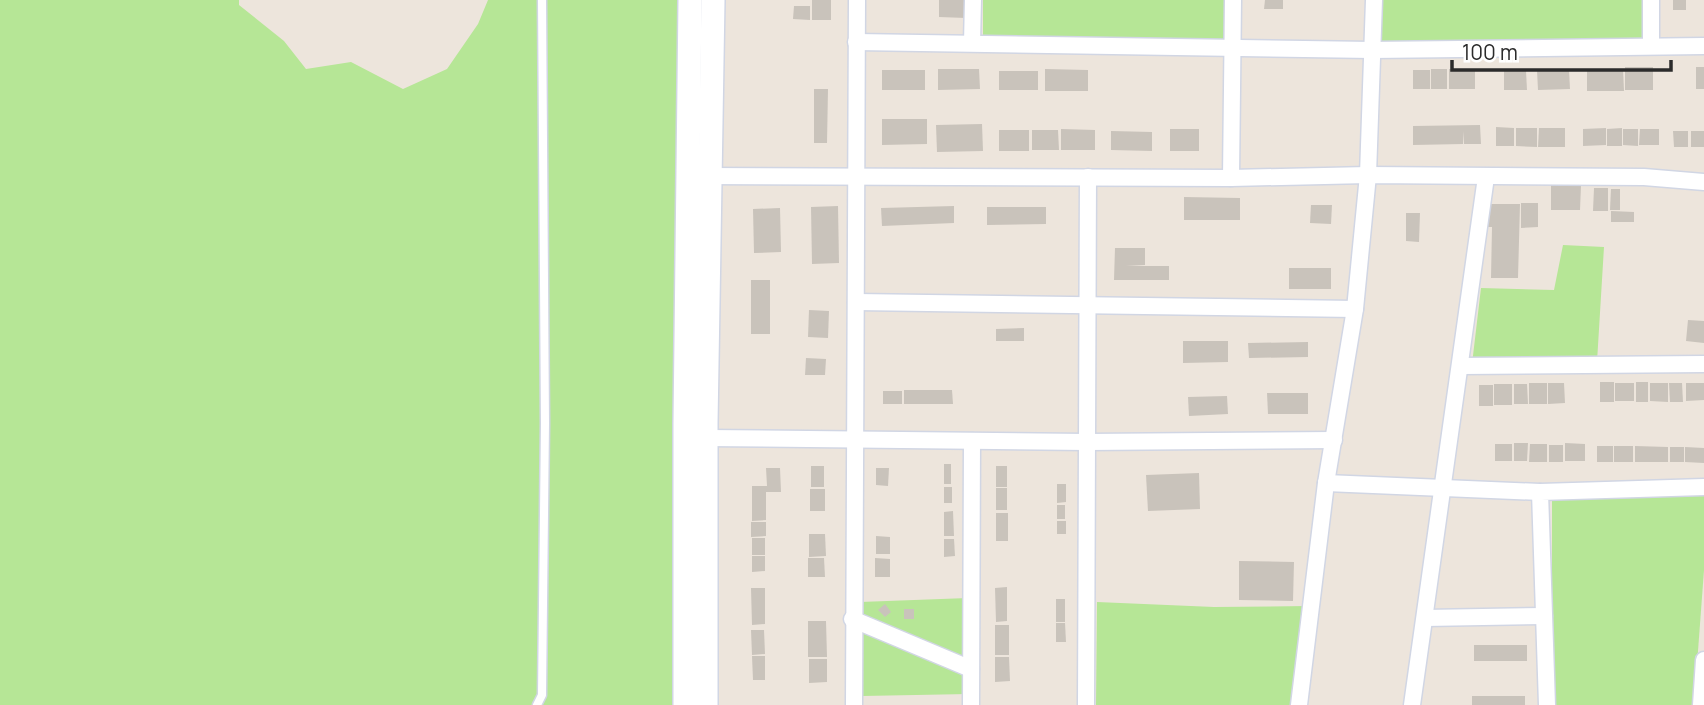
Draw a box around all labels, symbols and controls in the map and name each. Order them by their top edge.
scale bar [1452,28,1671,72]
text: 100 m [1462,38,1518,66]

